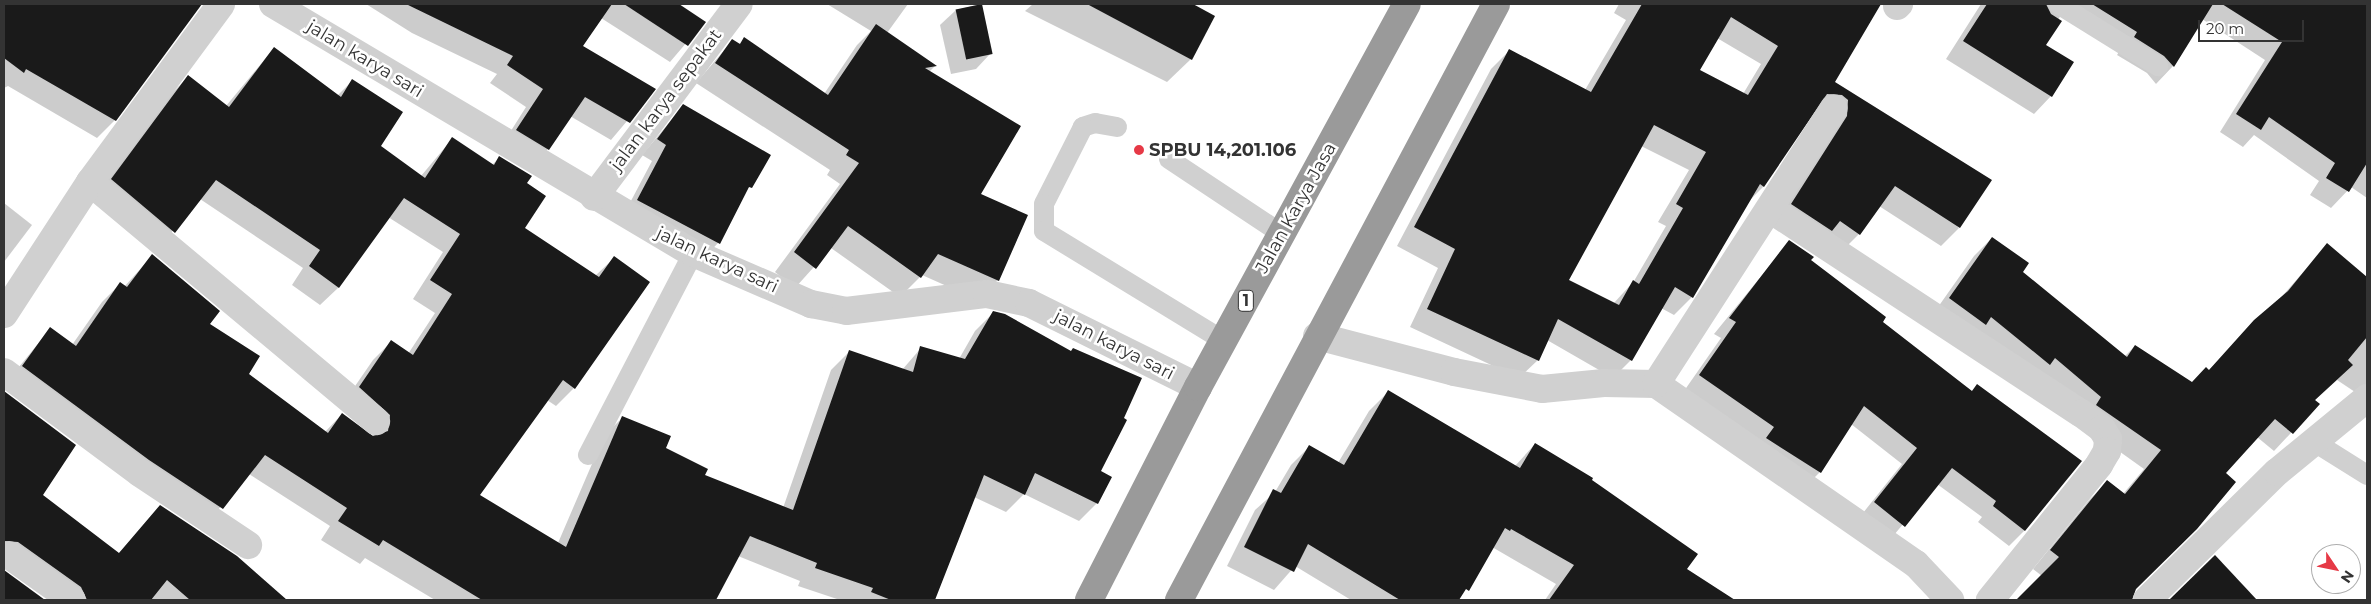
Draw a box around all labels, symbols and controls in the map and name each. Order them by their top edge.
scale bar [2201,10,2307,42]
street label: jalan karya sari [303,16,427,102]
text: 20 m [2206,19,2244,38]
street label: jalan karya sepakat [606,25,726,175]
place label: SPBU 14,201.106 [1149,139,1296,161]
street label: Jalan Karya Jasa [1251,139,1341,277]
marker: SPBU 14,201.106 [1133,144,1145,156]
street label: jalan karya sari [652,222,782,298]
road number: 1 [1237,288,1255,314]
street label: jalan karya sari [1050,305,1178,385]
north arrow [2311,544,2361,594]
text: N [2337,567,2358,587]

